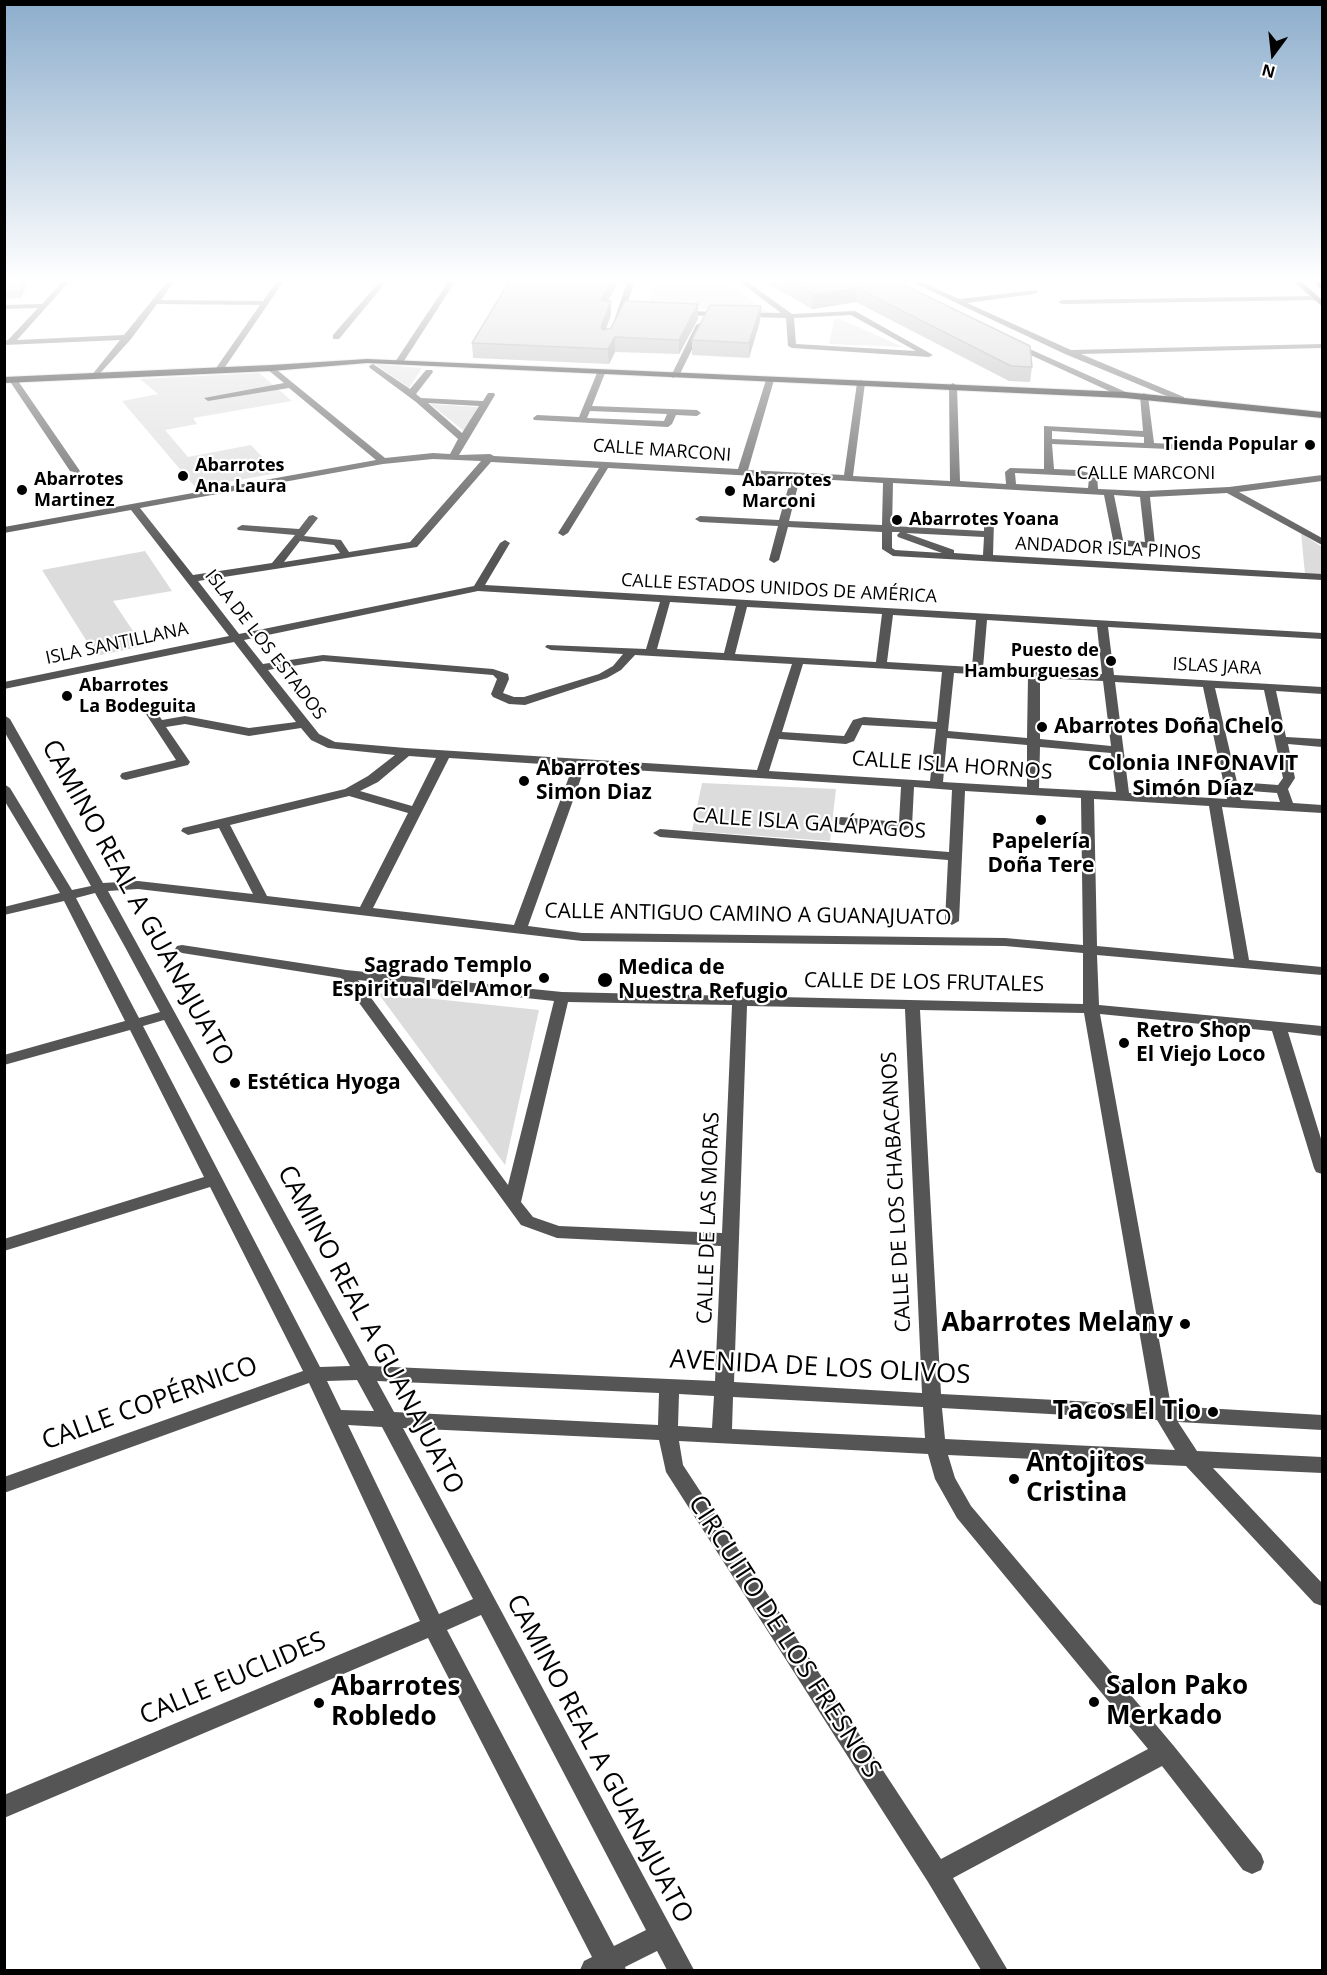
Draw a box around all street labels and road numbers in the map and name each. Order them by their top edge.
street label: CALLE MARCONI [592,435,732,467]
street label: CALLE MARCONI [1077,463,1215,485]
street label: ANDADOR ISLA PINOS [1015,533,1201,565]
street label: ISLA DE LOS ESTADOS [200,566,330,724]
street label: CALLE ESTADOS UNIDOS DE AMÉRICA [620,570,938,608]
street label: ISLA SANTILLANA [44,618,190,670]
street label: ISLAS JARA [1172,654,1262,680]
street label: CAMINO REAL A GUANAJUATO [34,735,240,1071]
street label: CALLE ISLA HORNOS [851,746,1053,786]
street label: CALLE ISLA GALÁPAGOS [691,803,927,845]
street label: CALLE ANTIGUO CAMINO A GUANAJUATO [544,899,952,931]
street label: CALLE DE LOS FRUTALES [804,968,1044,998]
street label: CALLE DE LOS CHABACANOS [877,1051,917,1333]
street label: CALLE DE LAS MORAS [693,1112,725,1324]
street label: CAMINO REAL A GUANAJUATO [270,1160,470,1500]
street label: AVENIDA DE LOS OLIVOS [669,1345,971,1391]
street label: CALLE COPÉRNICO [38,1350,262,1458]
street label: CIRCUITO DE LOS FRESNOS [681,1490,887,1784]
street label: CAMINO REAL A GUANAJUATO [499,1589,699,1929]
street label: CALLE EUCLIDES [135,1626,331,1732]

